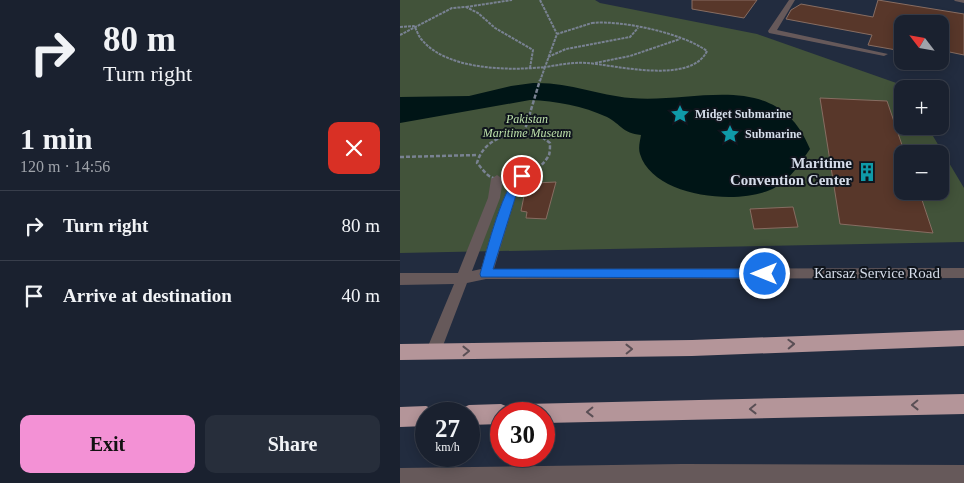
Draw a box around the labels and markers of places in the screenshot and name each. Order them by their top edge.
place icon: Midget Submarine [669,103,691,125]
place label: Midget Submarine [695,107,792,121]
place icon: Submarine [719,123,741,145]
place label: Submarine [745,127,802,141]
pin [501,155,543,197]
place label: Maritime Convention Center [730,155,852,188]
building icon: Maritime Convention Center [856,161,878,183]

